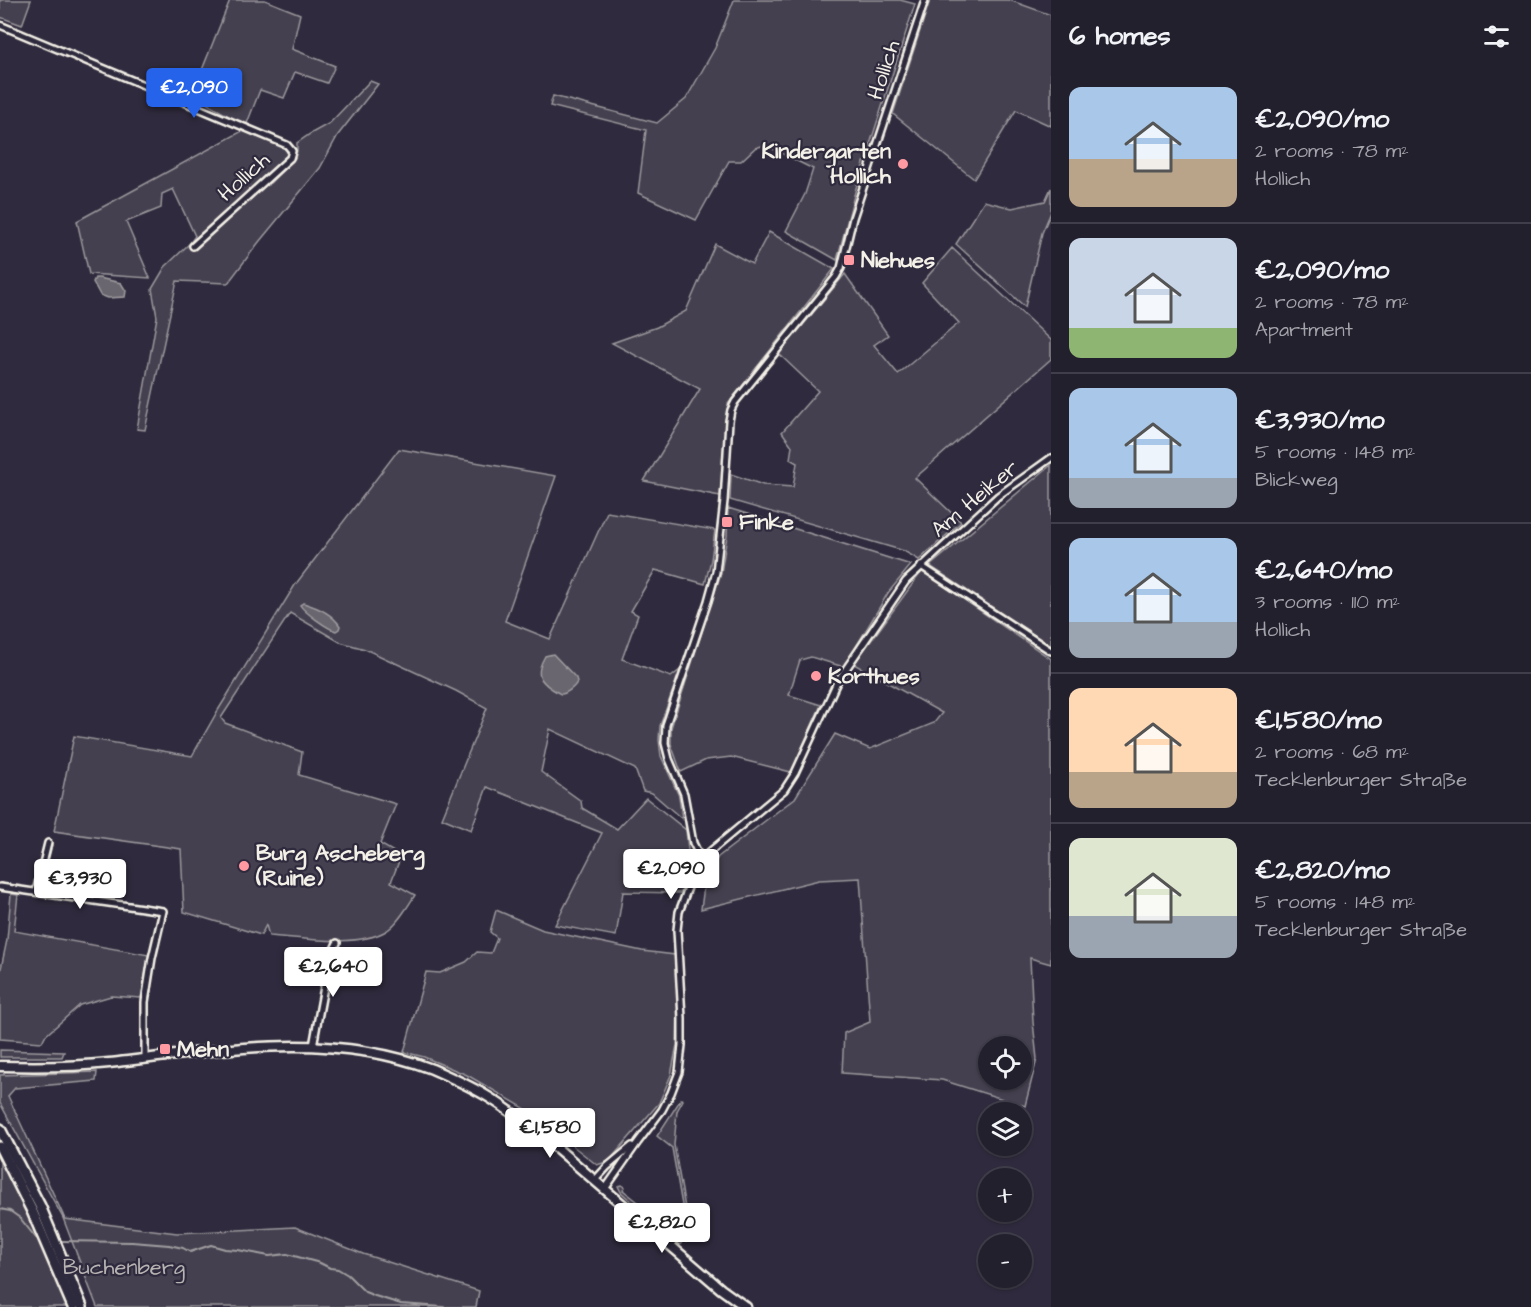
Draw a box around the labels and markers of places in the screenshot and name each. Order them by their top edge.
pin: €2,090 [145,68,243,119]
place label: Kindergarten Hollich [762,136,892,192]
marker: Kindergarten Hollich [896,157,910,171]
place label: Niehues [861,245,935,276]
marker: Niehues [842,253,856,267]
place label: Finke [739,507,794,538]
marker: Finke [720,515,734,529]
place label: Korthues [828,661,920,692]
marker: Korthues [809,669,823,683]
place label: Burg Ascheberg (Ruine) [255,838,425,894]
pin: €2,090 [622,849,720,900]
pin: €3,930 [31,859,129,910]
marker: Burg Ascheberg (Ruine) [237,859,251,873]
pin: €2,640 [284,947,382,998]
place label: Mehn [177,1034,229,1065]
marker: Mehn [158,1042,172,1056]
pin: €1,580 [501,1108,599,1159]
pin: €2,820 [613,1203,711,1254]

